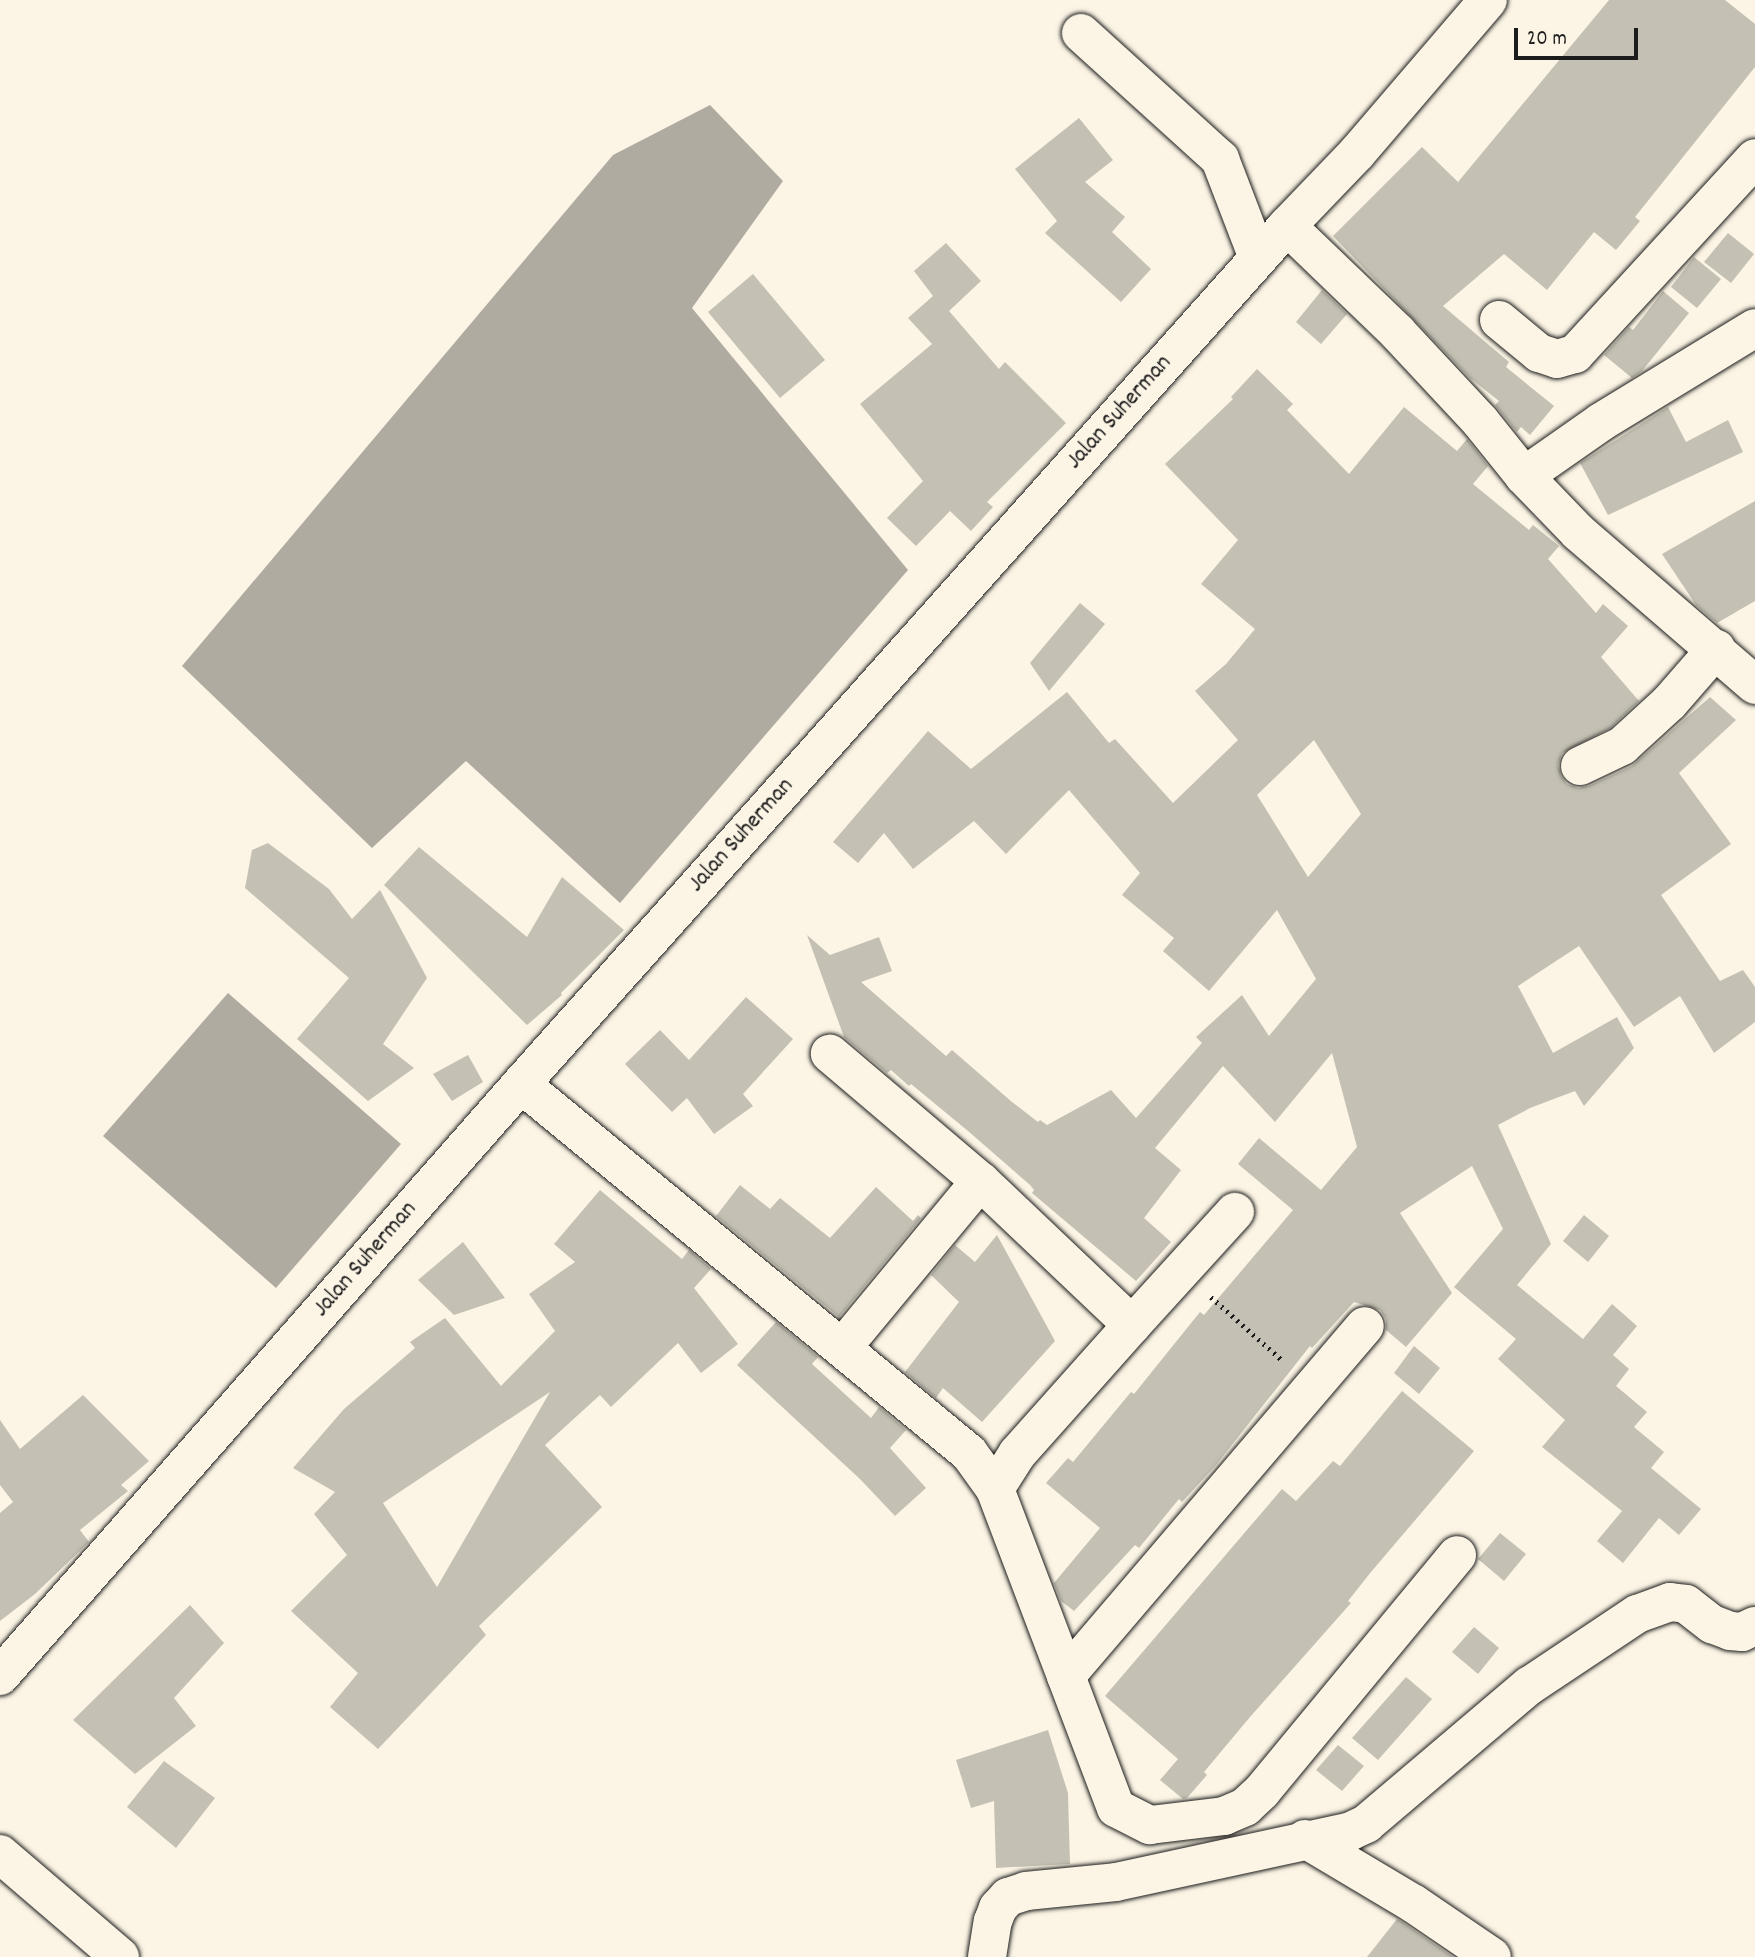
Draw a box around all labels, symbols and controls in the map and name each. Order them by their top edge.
scale bar [1517,14,1641,58]
text: 20 m [1527,25,1567,55]
street label: Jalan Suherman [1061,350,1179,476]
street label: Jalan Suherman [683,773,801,899]
street label: Jalan Suherman [308,1196,424,1324]

